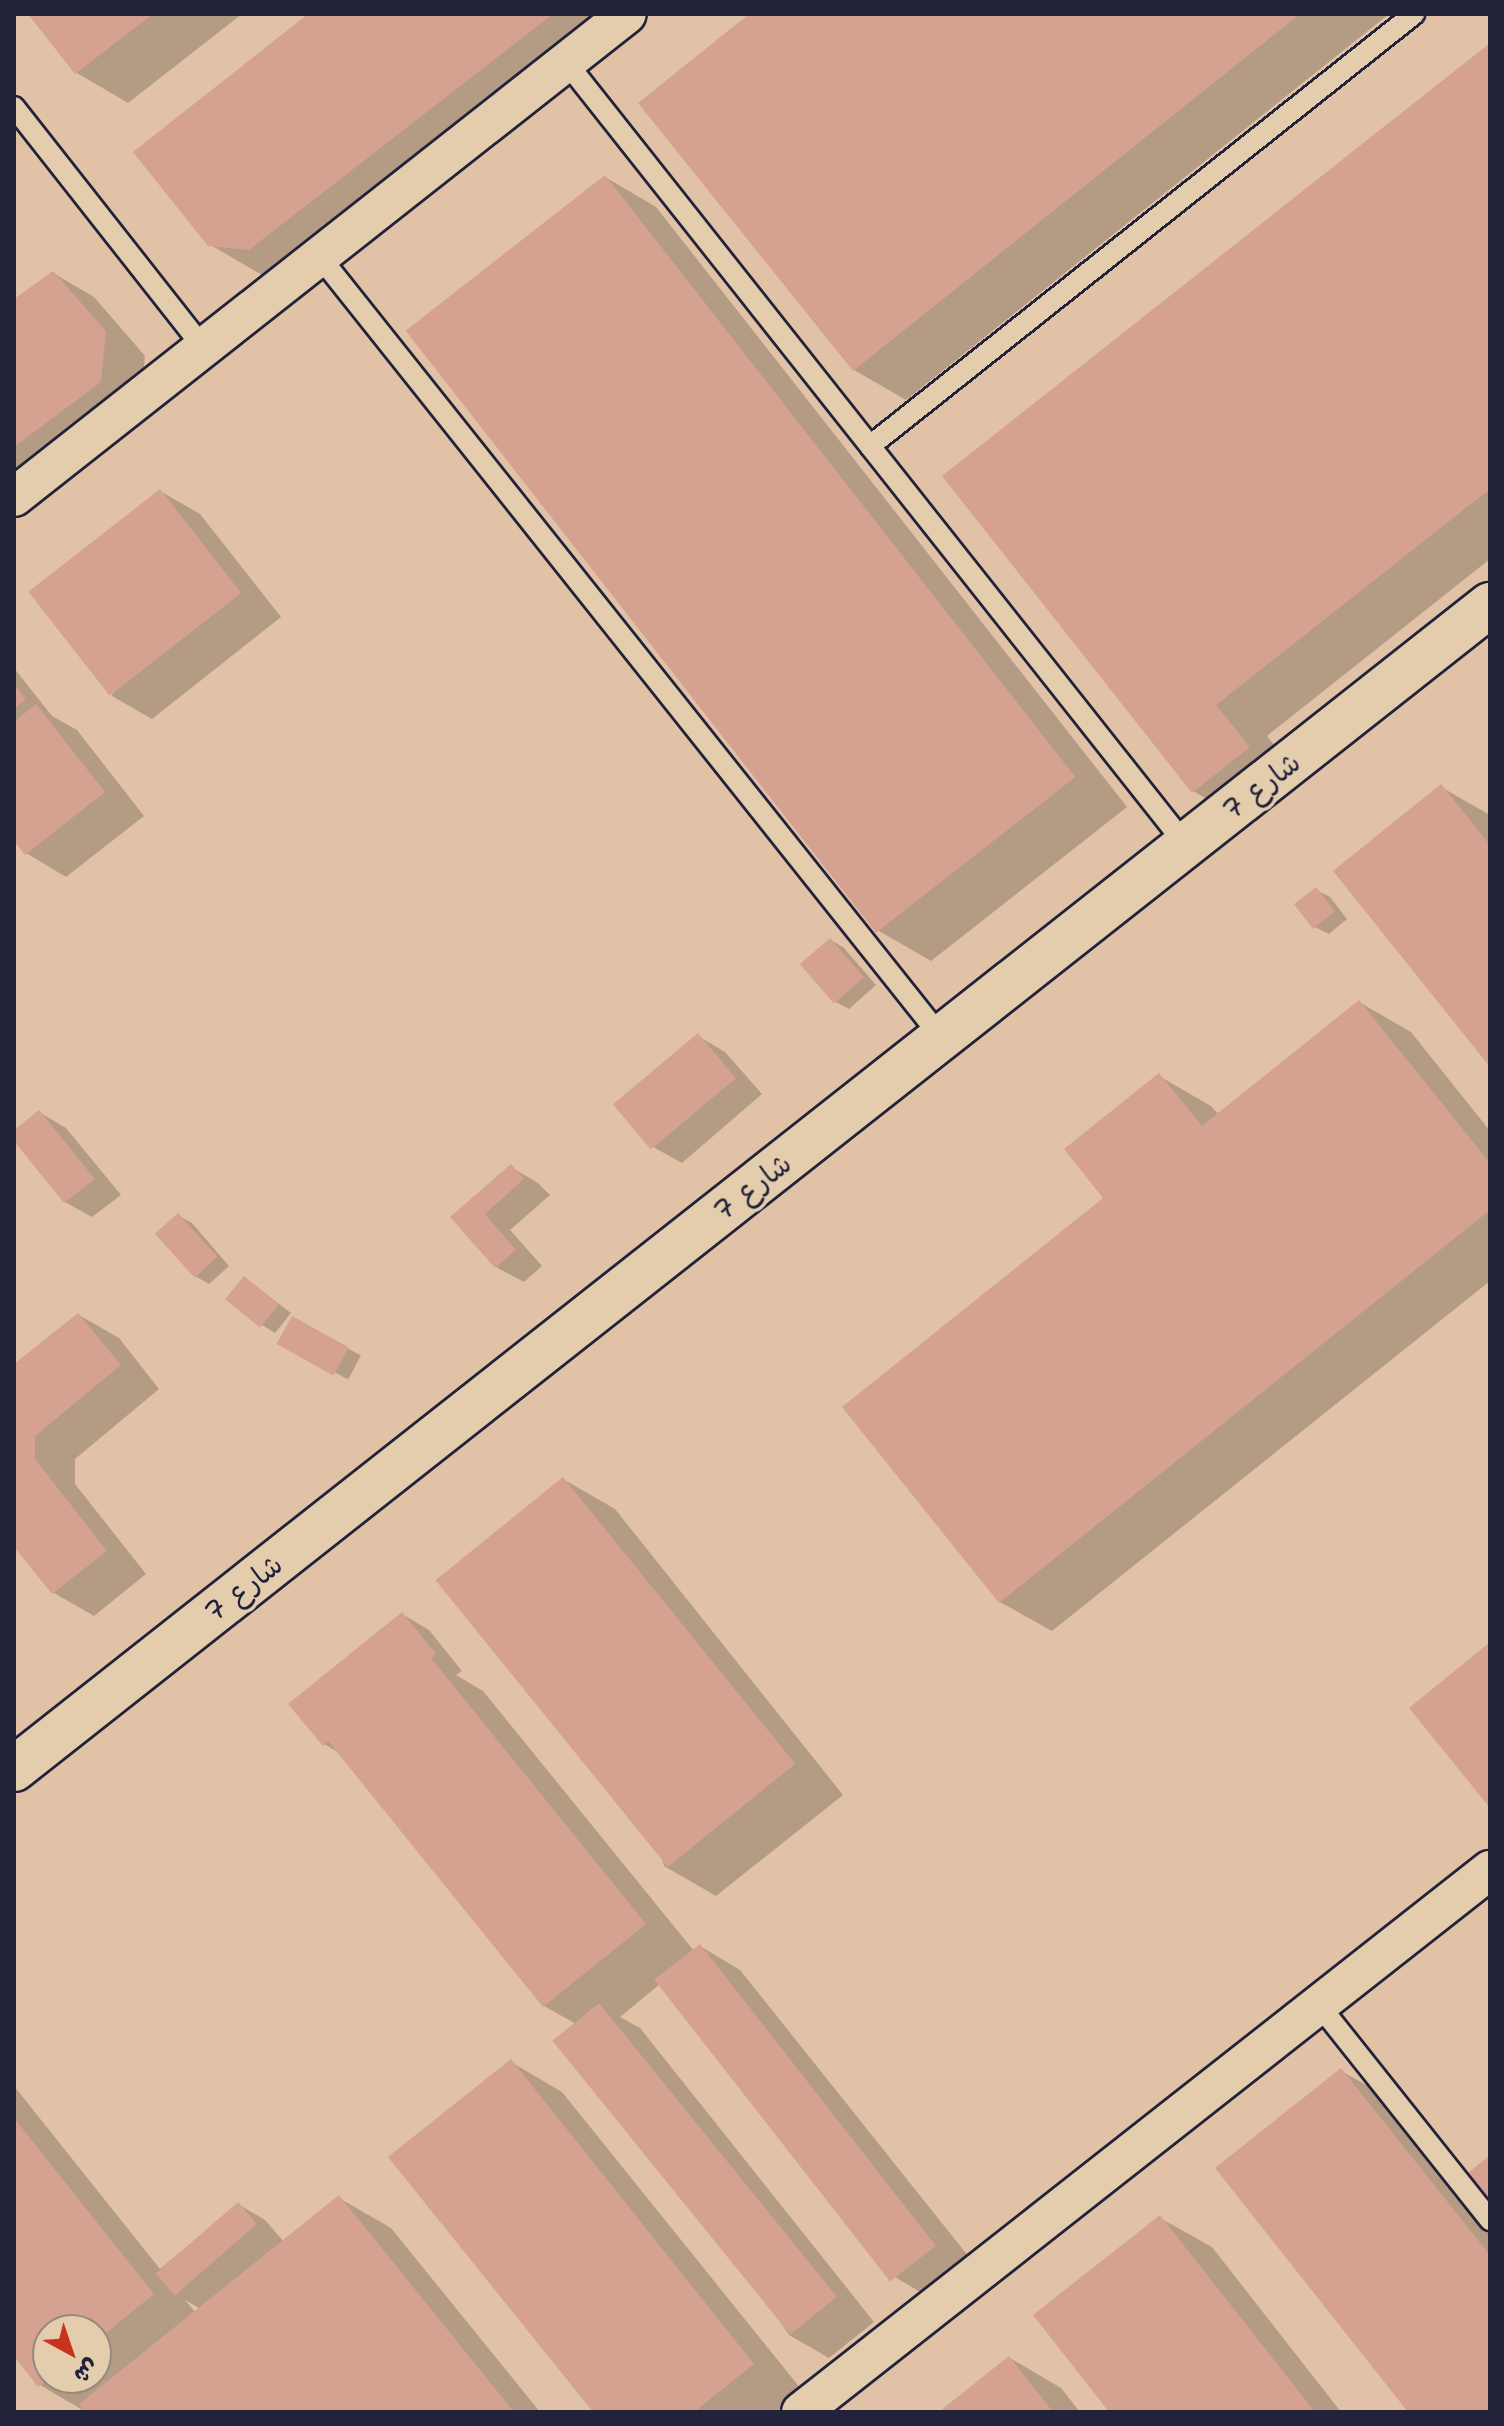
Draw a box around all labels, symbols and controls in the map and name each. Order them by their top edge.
street label: شارع 7 [1215,745,1307,827]
street label: شارع 7 [706,1146,798,1228]
street label: شارع 7 [197,1547,289,1629]
north arrow [32,2314,112,2394]
text: ش [68,2352,105,2390]

